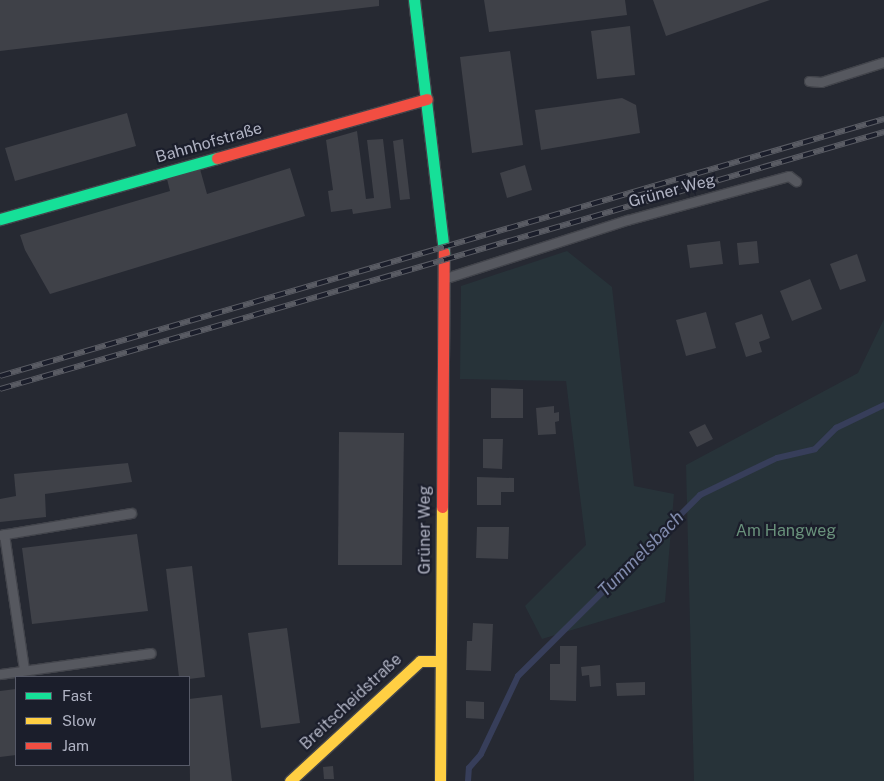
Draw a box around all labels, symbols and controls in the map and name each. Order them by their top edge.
street label: Bahnhofstraße [154,119,264,167]
street label: Grüner Weg [626,170,718,212]
street label: Grüner Weg [415,485,435,575]
water label: Tummelsbach [594,507,688,601]
park label: Am Hangweg [736,521,836,541]
street label: Breitscheidstraße [296,650,406,754]
legend [15,676,190,766]
text: Fast [62,687,92,704]
text: Slow [62,712,96,729]
text: Jam [62,737,89,754]

